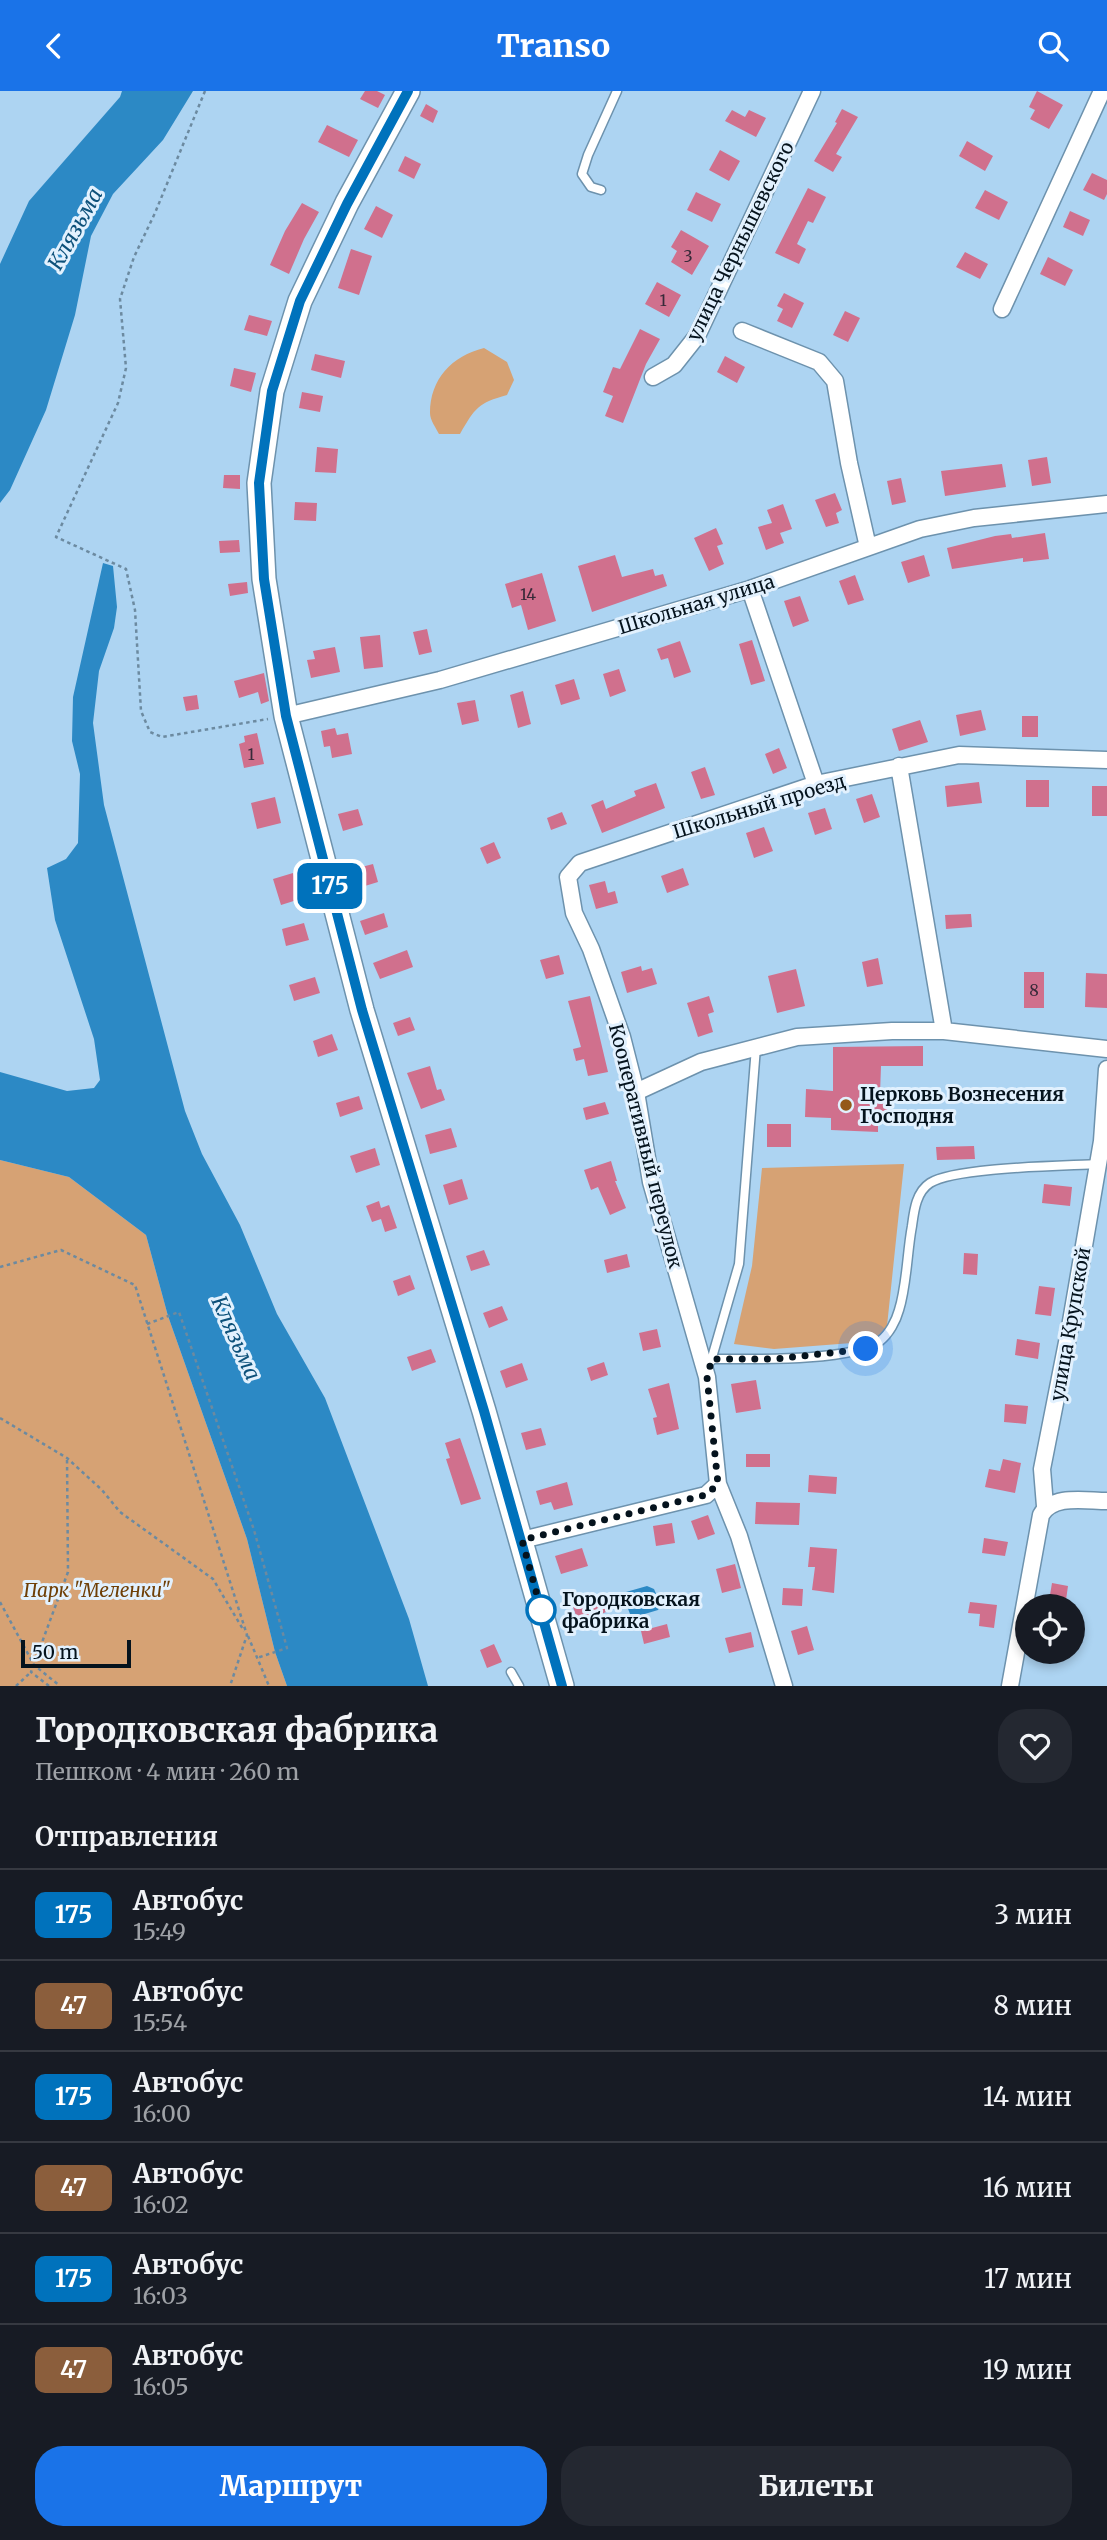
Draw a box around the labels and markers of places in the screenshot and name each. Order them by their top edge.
place label: Церковь Вознесения Господня [860,1082,1064,1128]
marker: Церковь Вознесения Господня [838,1097,854,1113]
place label: Городковская фабрика [562,1587,700,1633]
marker: Городковская фабрика [526,1595,556,1625]

